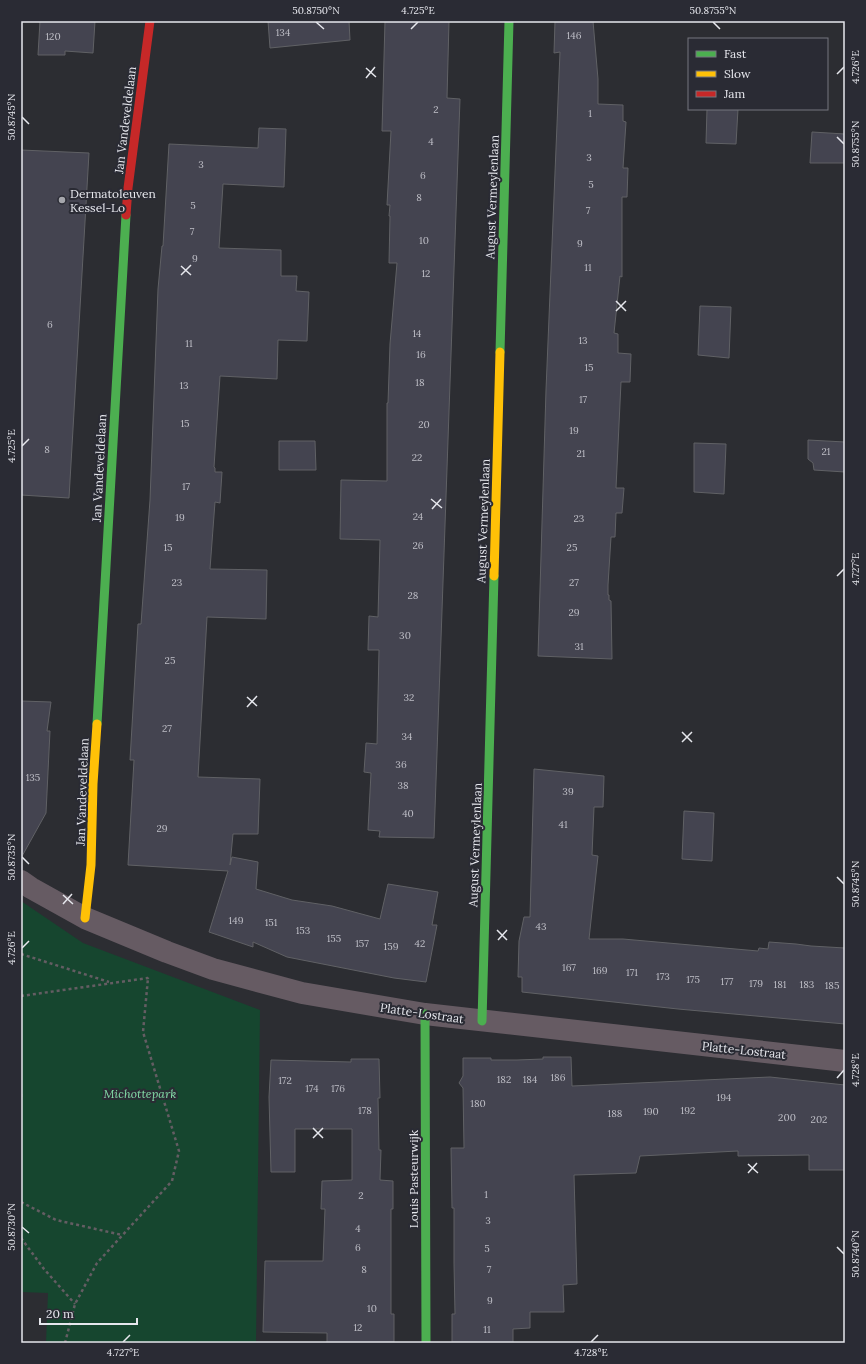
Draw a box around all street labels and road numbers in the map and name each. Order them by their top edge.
street label: Jan Vandeveldelaan [111,66,139,175]
street label: August Vermeylenlaan [482,135,502,260]
street label: Jan Vandeveldelaan [89,414,109,523]
street label: August Vermeylenlaan [473,459,493,584]
street label: Jan Vandeveldelaan [73,738,91,847]
street label: August Vermeylenlaan [465,783,485,908]
street label: Platte-Lostraat [379,1000,465,1026]
street label: Platte-Lostraat [701,1038,787,1062]
street label: Louis Pasteurwijk [406,1129,421,1228]

